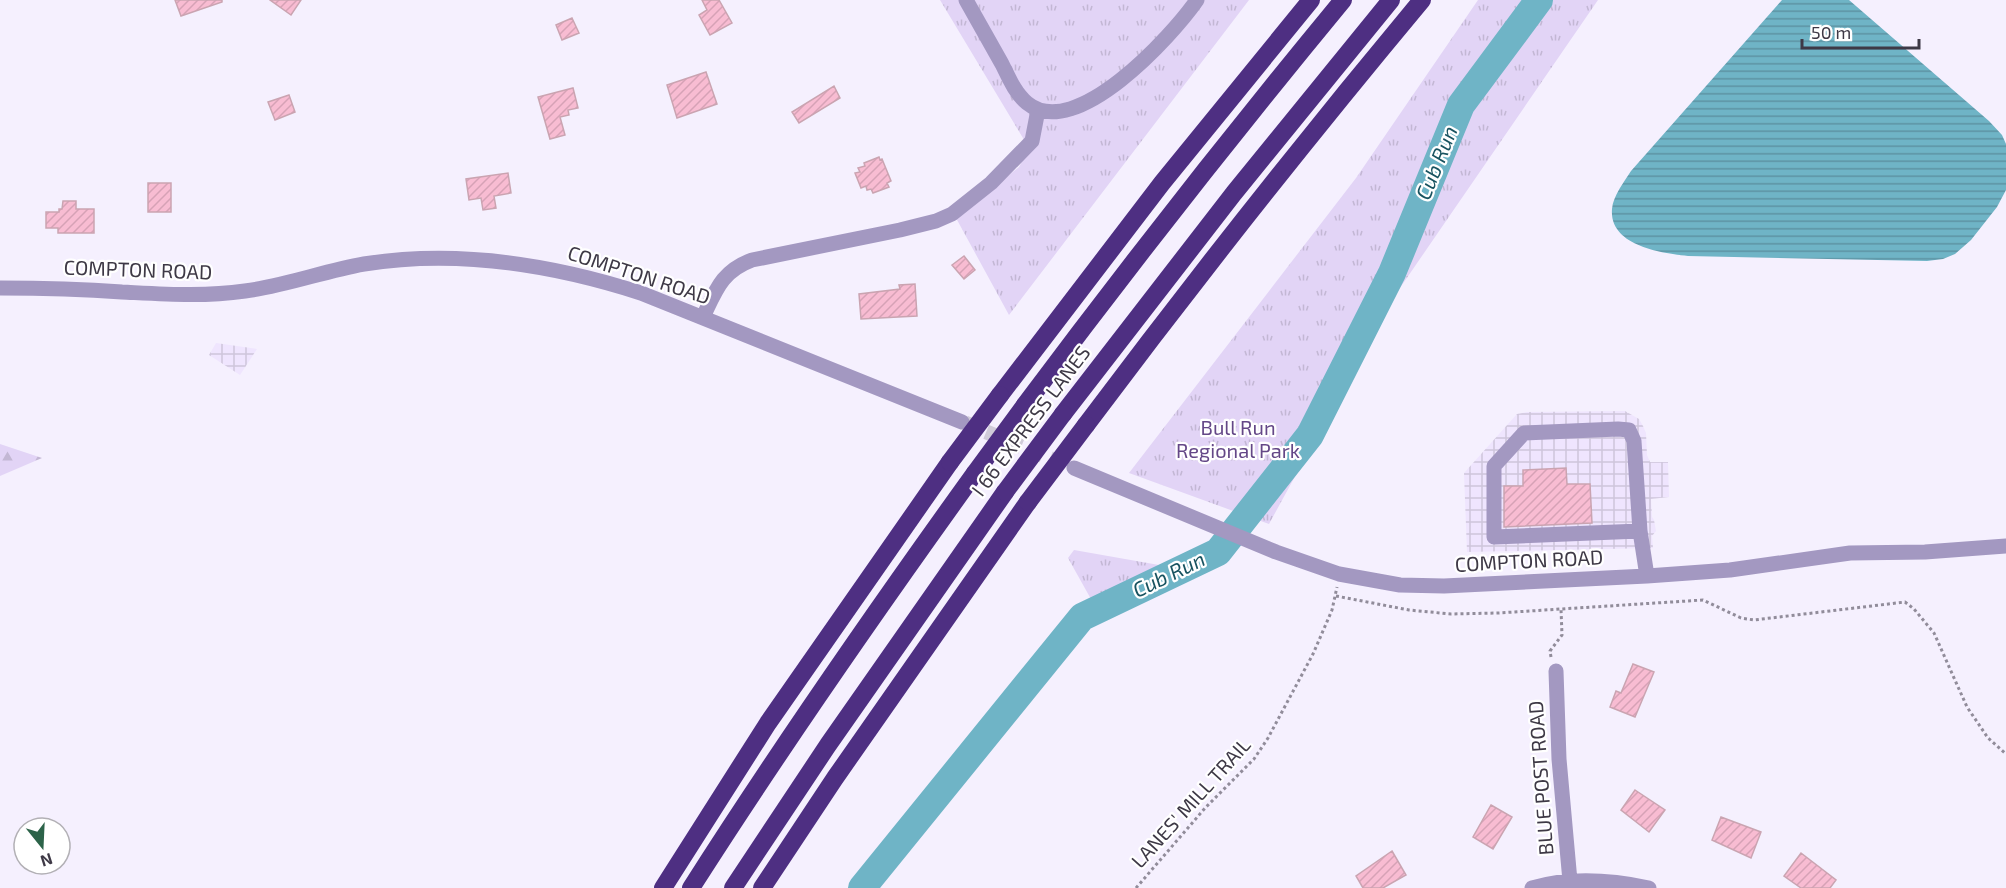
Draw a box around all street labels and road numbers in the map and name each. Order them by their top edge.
street label: COMPTON ROAD [565,240,714,308]
street label: COMPTON ROAD [63,254,213,284]
street label: I 66 EXPRESS LANES [966,341,1095,500]
street label: COMPTON ROAD [1454,544,1604,576]
street label: BLUE POST ROAD [1523,700,1557,856]
street label: LANES' MILL TRAIL [1126,732,1255,872]

